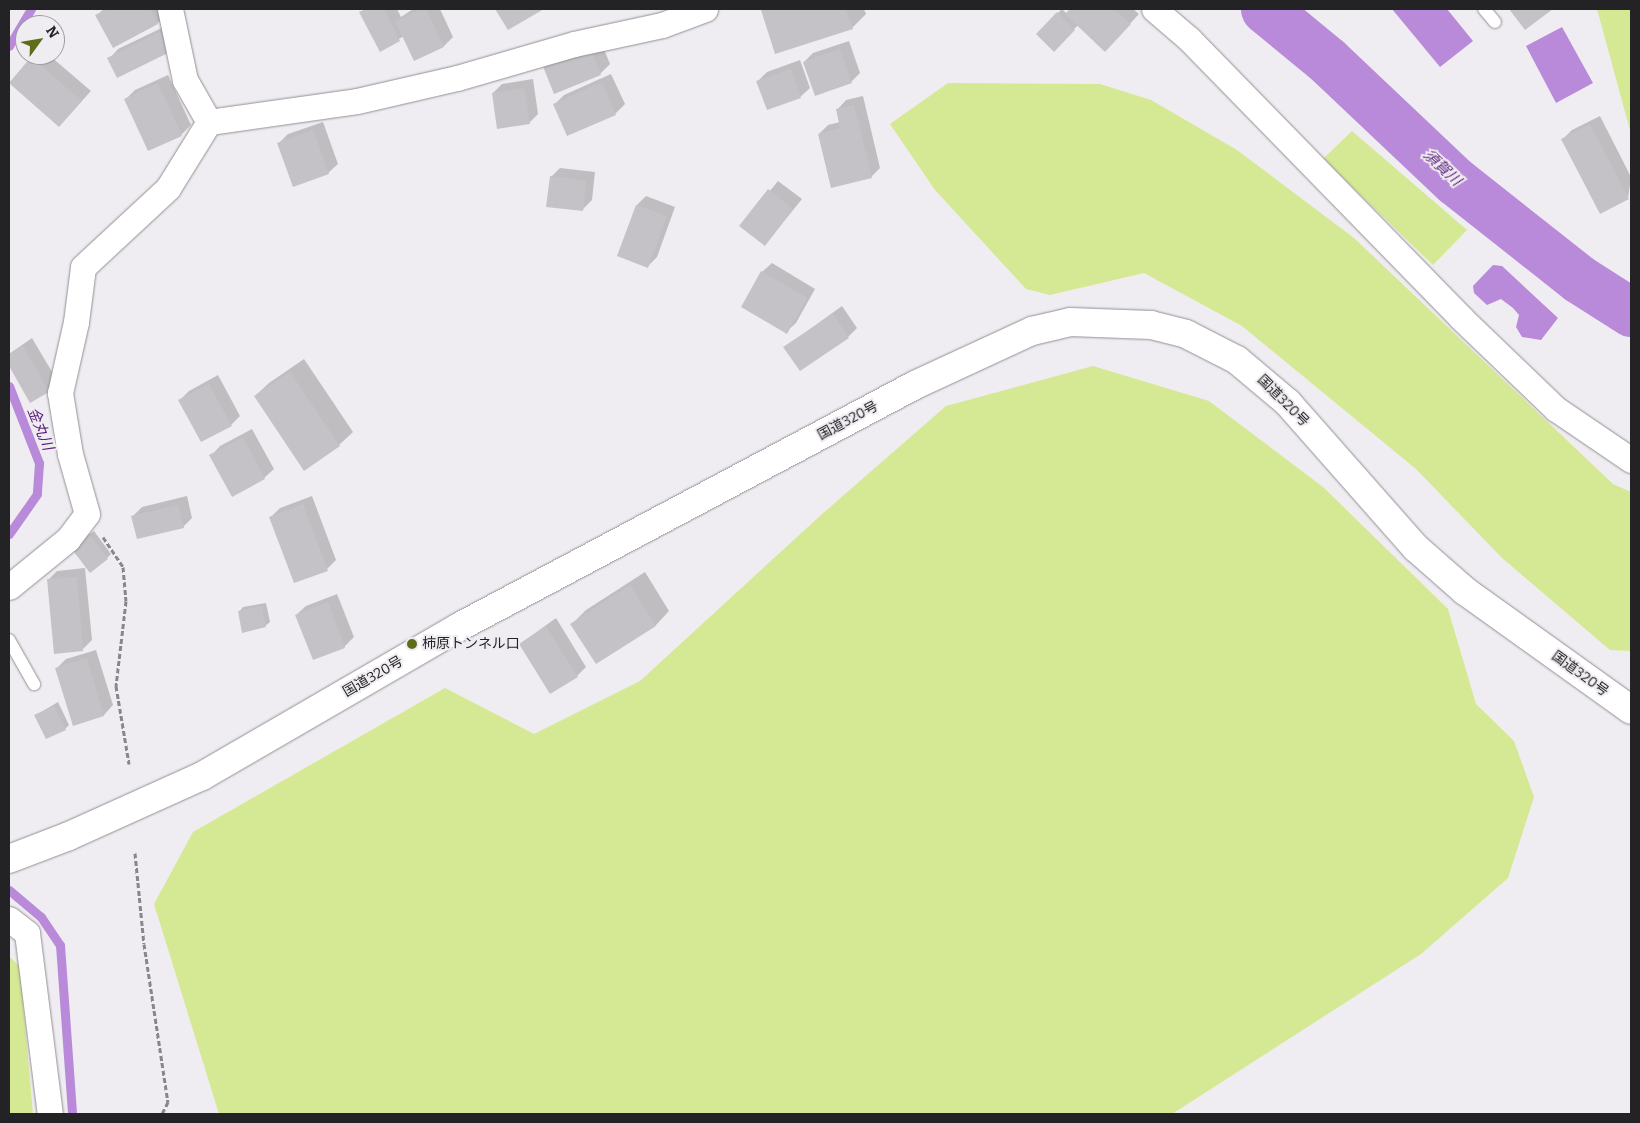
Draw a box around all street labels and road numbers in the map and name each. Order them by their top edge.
street label: 国道320号 [1254,372,1312,430]
street label: 国道320号 [815,398,881,444]
street label: 国道320号 [1548,648,1612,700]
street label: 国道320号 [340,653,406,701]

